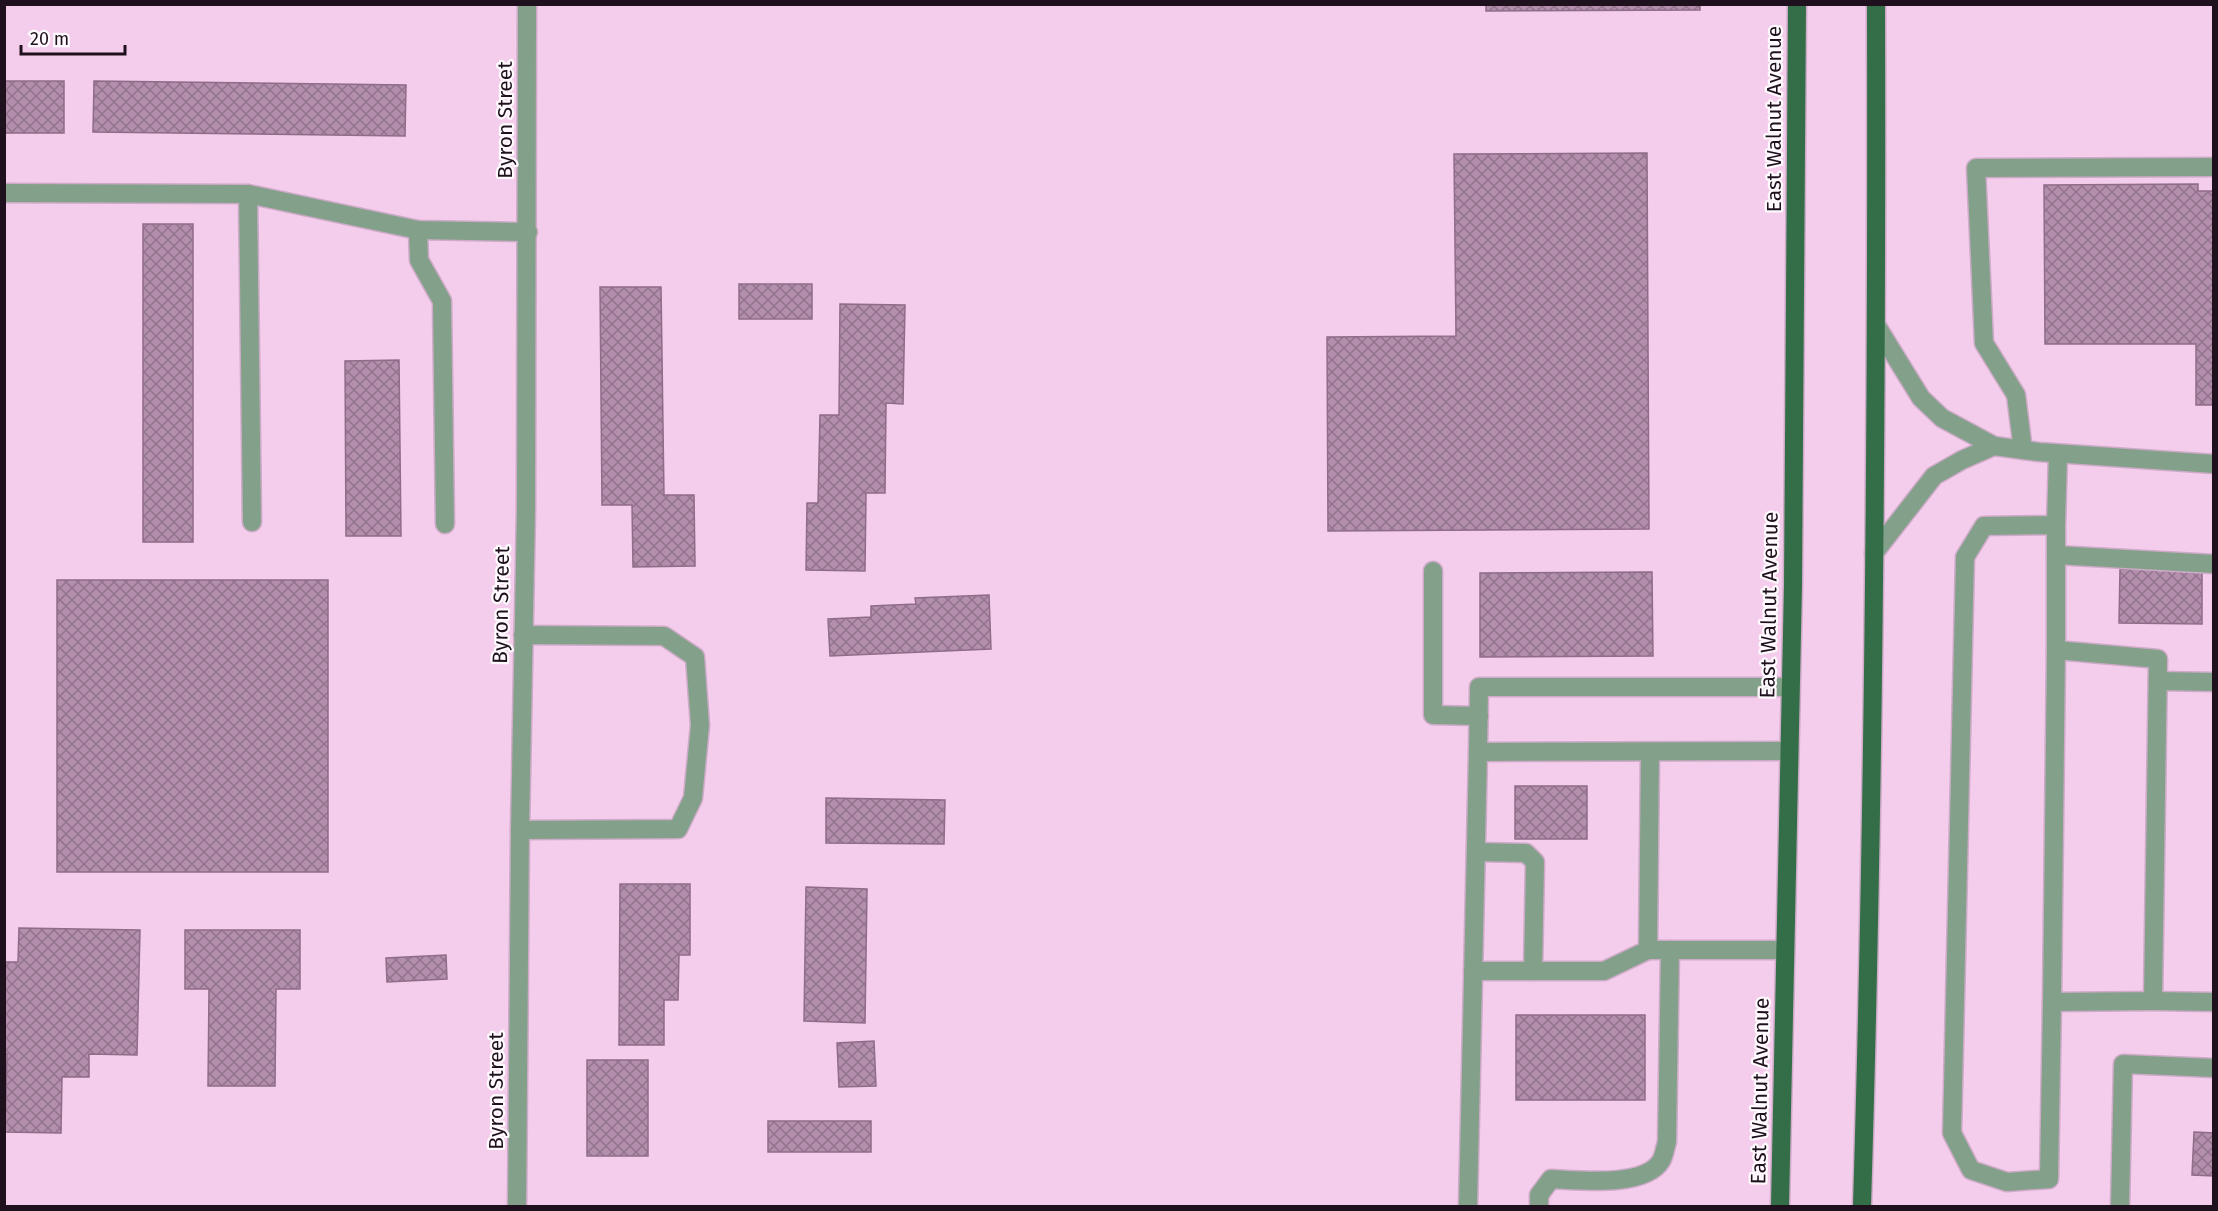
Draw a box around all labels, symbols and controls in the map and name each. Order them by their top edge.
scale bar [21,18,124,56]
street label: East Walnut Avenue [1761,26,1787,212]
text: 20 m [30,28,69,50]
street label: Byron Street [492,61,518,179]
street label: East Walnut Avenue [1754,511,1784,699]
street label: Byron Street [487,546,515,664]
street label: East Walnut Avenue [1745,997,1775,1185]
street label: Byron Street [483,1032,509,1150]

